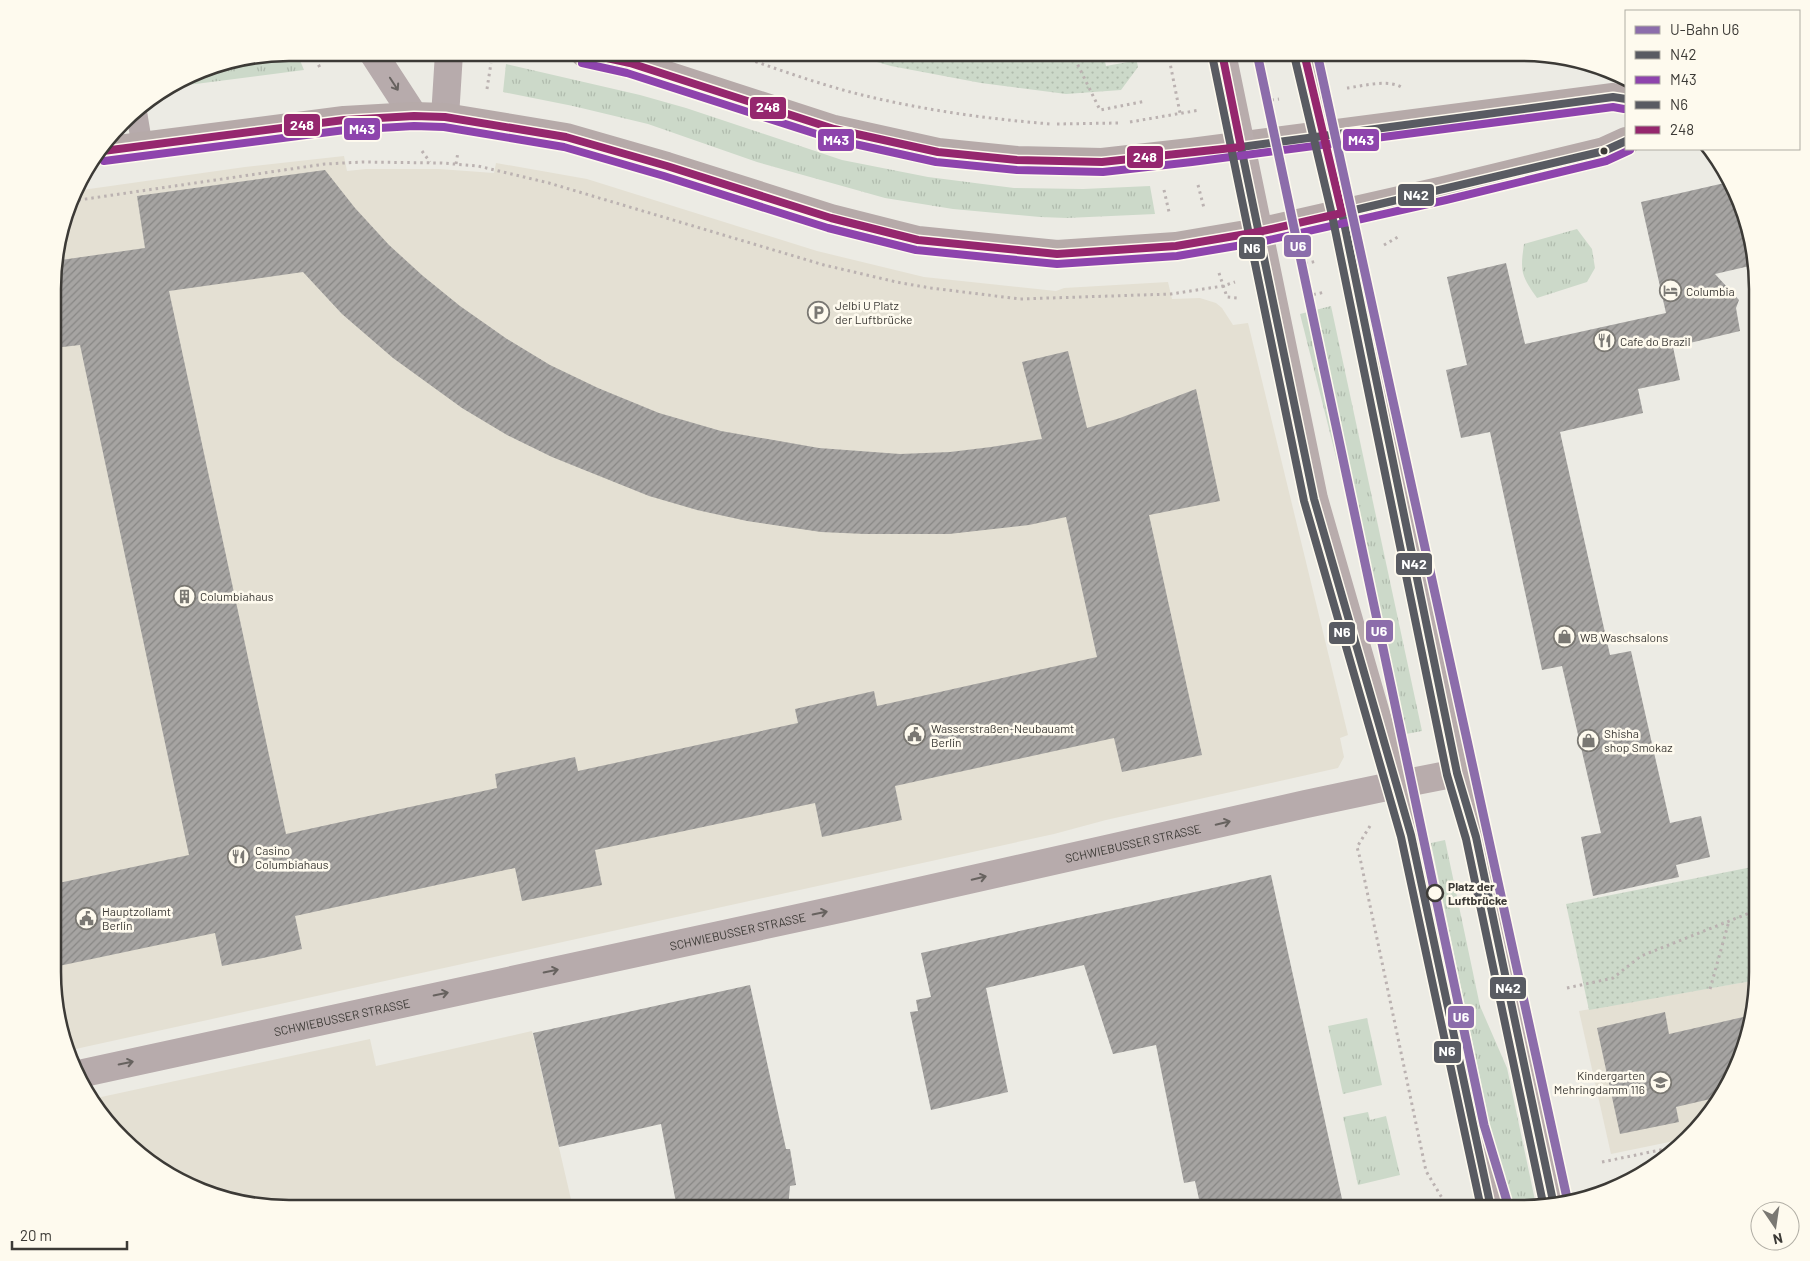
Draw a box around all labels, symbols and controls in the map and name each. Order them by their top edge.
legend [1625,10,1800,150]
text: U-Bahn U6 [1670,20,1739,38]
text: N42 [1670,45,1696,63]
text: M43 [1670,70,1697,88]
one-way arrow [388,77,399,91]
text: N6 [1670,95,1688,113]
line badge: 248 [749,96,787,120]
text: 248 [756,98,780,115]
line badge: 248 [283,113,321,137]
text: 248 [290,116,314,133]
line badge: M43 [343,117,381,141]
text: M43 [349,120,375,137]
text: 248 [1670,120,1694,138]
line badge: M43 [817,128,855,152]
line badge: M43 [1342,128,1380,152]
text: M43 [823,131,849,148]
text: M43 [1348,131,1374,148]
line badge: 248 [1126,145,1164,169]
unlabelled marker [1599,146,1609,156]
text: 248 [1133,148,1157,165]
line badge: N42 [1397,183,1435,207]
text: N42 [1403,186,1429,203]
line badge: U6 [1283,234,1312,258]
line badge: N6 [1238,236,1266,260]
text: U6 [1290,237,1307,254]
text: N6 [1244,239,1261,256]
hotel icon: Columbia [1658,279,1682,303]
place label: Columbia [1686,284,1735,298]
place label: Jelbi U Platz der Luftbrücke [835,298,912,326]
parking icon: Jelbi U Platz der Luftbrücke [807,300,831,324]
restaurant icon: Cafe do Brazil [1592,329,1616,353]
place label: Cafe do Brazil [1620,334,1690,348]
line badge: N42 [1395,552,1433,576]
text: N42 [1401,555,1427,572]
building icon: Columbiahaus [172,584,196,608]
place label: Columbiahaus [200,589,274,603]
line badge: U6 [1365,619,1394,643]
line badge: N6 [1328,621,1356,645]
text: U6 [1371,622,1388,639]
text: N6 [1334,623,1351,640]
shop icon: WB Waschsalons [1552,625,1576,649]
place label: WB Waschsalons [1580,630,1669,644]
place label: Wasserstraßen-Neubauamt Berlin [931,721,1074,749]
public building icon: Wasserstraßen-Neubauamt Berlin [903,723,927,747]
place label: Shisha shop Smokaz [1604,726,1673,754]
shop icon: Shisha shop Smokaz [1576,728,1600,752]
one-way arrow [1214,818,1230,827]
street label: SCHWIEBUSSER STRASSE [1064,821,1202,865]
place label: Casino Columbiahaus [255,843,329,871]
restaurant icon: Casino Columbiahaus [227,845,251,869]
one-way arrow [971,873,987,882]
place label: Platz der Luftbrücke [1448,879,1508,907]
marker: Platz der Luftbrücke [1426,884,1444,902]
place label: Hauptzollamt Berlin [102,904,171,932]
public building icon: Hauptzollamt Berlin [74,906,98,930]
one-way arrow [812,908,828,918]
street label: SCHWIEBUSSER STRASSE [668,909,807,953]
one-way arrow [543,966,559,975]
line badge: N42 [1489,976,1527,1000]
text: N42 [1495,979,1521,996]
one-way arrow [433,989,449,998]
street label: SCHWIEBUSSER STRASSE [272,995,411,1039]
line badge: U6 [1447,1005,1475,1029]
text: U6 [1453,1008,1470,1025]
line badge: N6 [1433,1040,1462,1064]
text: N6 [1439,1042,1456,1059]
one-way arrow [118,1058,134,1067]
place label: Kindergarten Mehringdamm 116 [1554,1068,1645,1096]
school or university icon: Kindergarten Mehringdamm 116 [1649,1070,1673,1094]
north arrow [1750,1201,1800,1251]
scale bar [12,1218,128,1250]
text: 20 m [20,1226,52,1244]
text: N [1772,1230,1784,1248]

